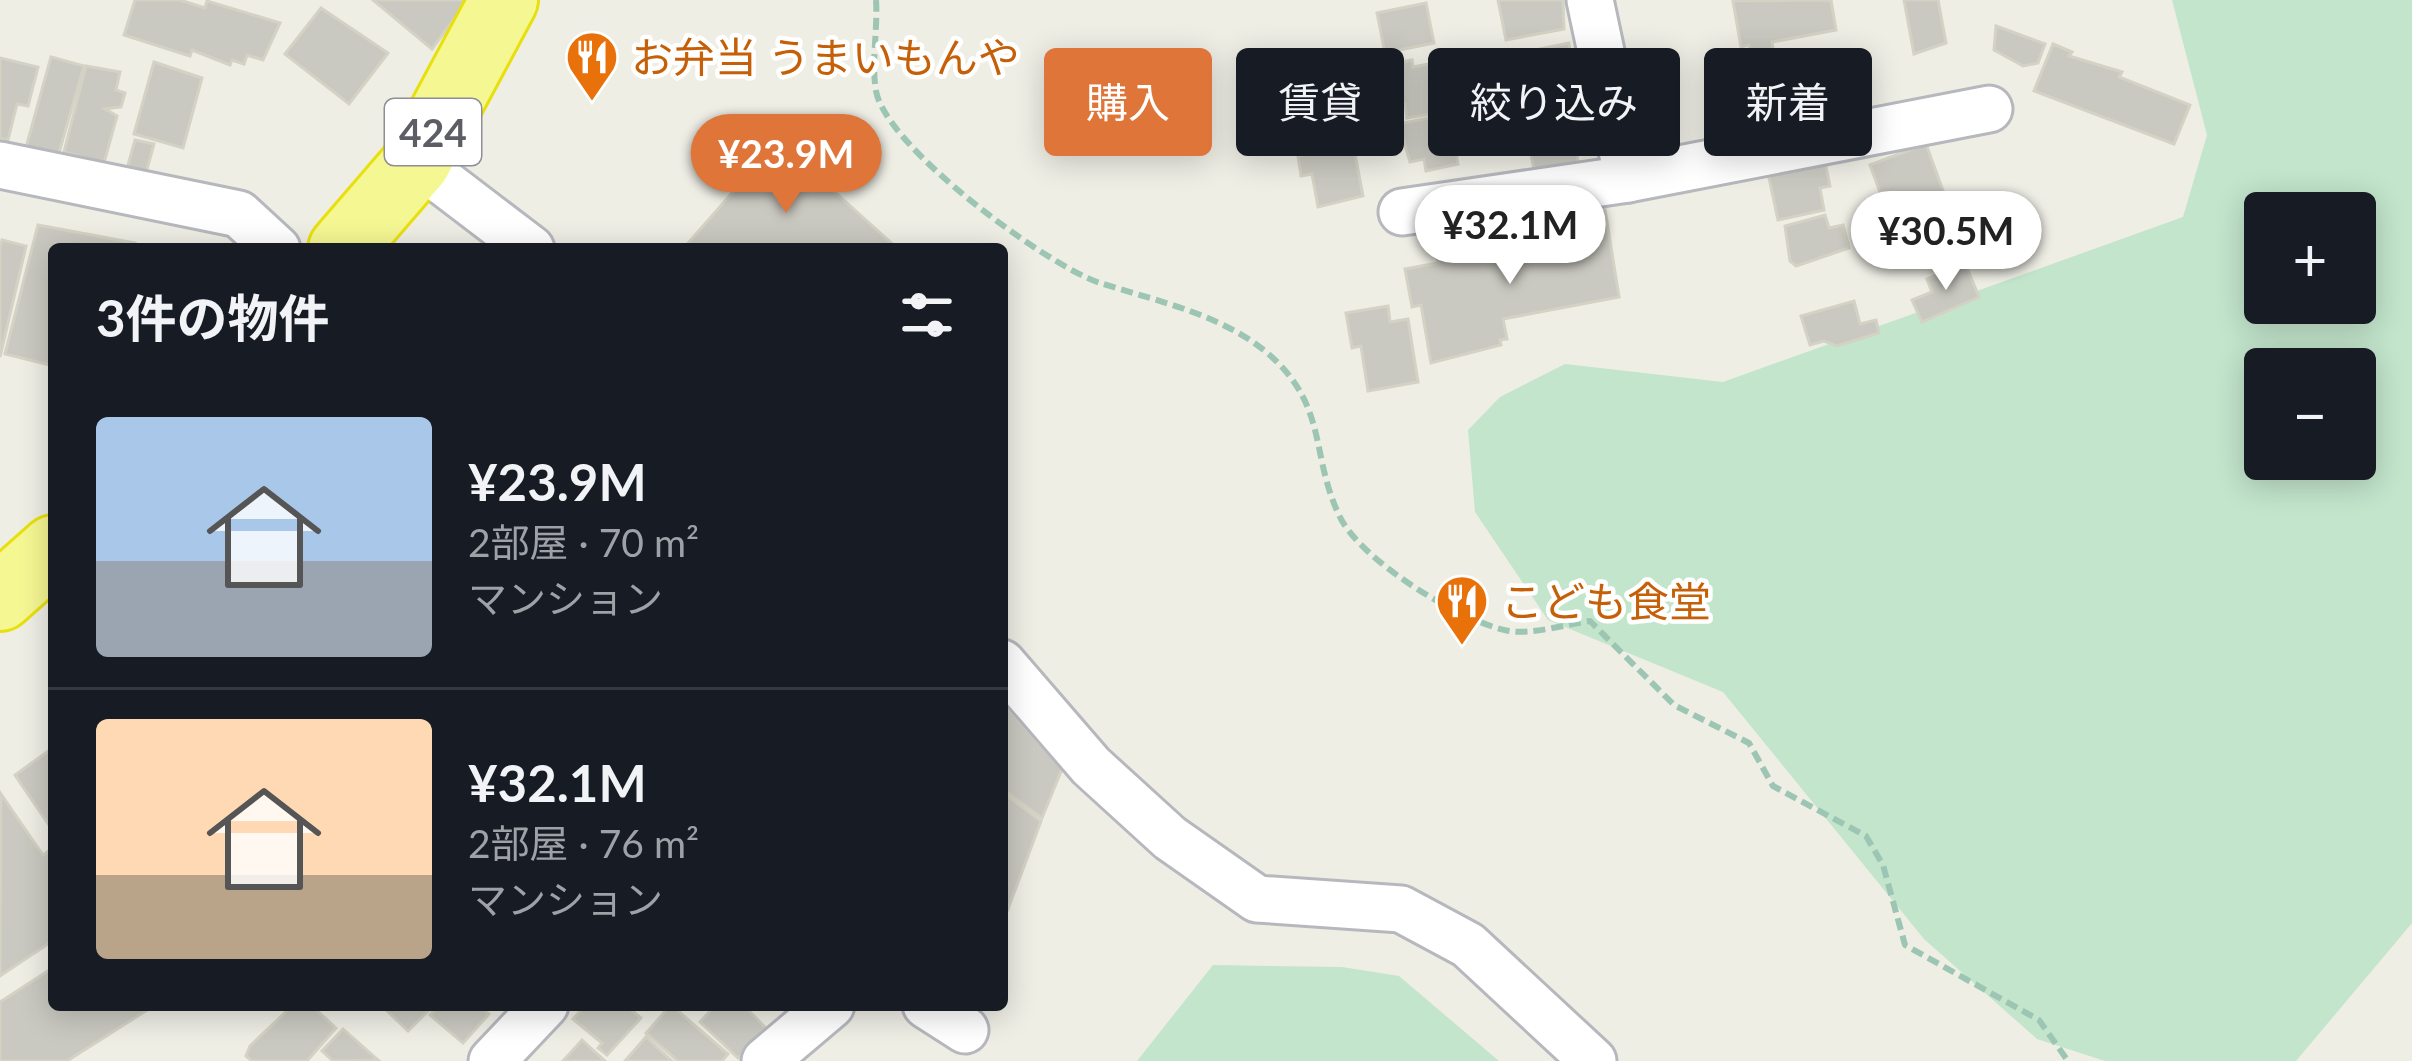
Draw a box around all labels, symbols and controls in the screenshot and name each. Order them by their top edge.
restaurant icon: お弁当 うまいもんや [564,29,620,103]
place label: お弁当 うまいもんや [631,32,1020,82]
chip: 購入 [1044,48,1212,156]
chip: 賃貸 [1236,48,1404,156]
chip: 絞り込み [1428,48,1680,156]
chip: 新着 [1704,48,1872,156]
road number: 424 [385,99,481,165]
pin: ¥23.9M [688,114,884,216]
text: ¥23.9M [718,130,854,176]
pin: ¥32.1M [1412,185,1608,287]
pin: ¥30.5M [1848,191,2044,293]
map controls [2244,192,2376,480]
button: + [2244,192,2376,324]
text: ¥32.1M [1442,201,1578,247]
text: ¥30.5M [1878,207,2014,253]
icon: filters [894,282,960,348]
text: 3件の物件 [96,287,330,348]
button: − [2244,348,2376,480]
text: ¥23.9M [468,451,647,512]
icon: home [192,465,336,609]
text: 2部屋 · 70 m² [468,519,699,565]
restaurant icon: こども食堂 [1434,573,1490,647]
text: マンション [468,575,663,621]
place label: こども食堂 [1501,576,1711,626]
text: ¥32.1M [468,752,647,813]
icon: home [192,767,336,911]
text: 2部屋 · 76 m² [468,820,699,866]
text: マンション [468,876,663,922]

